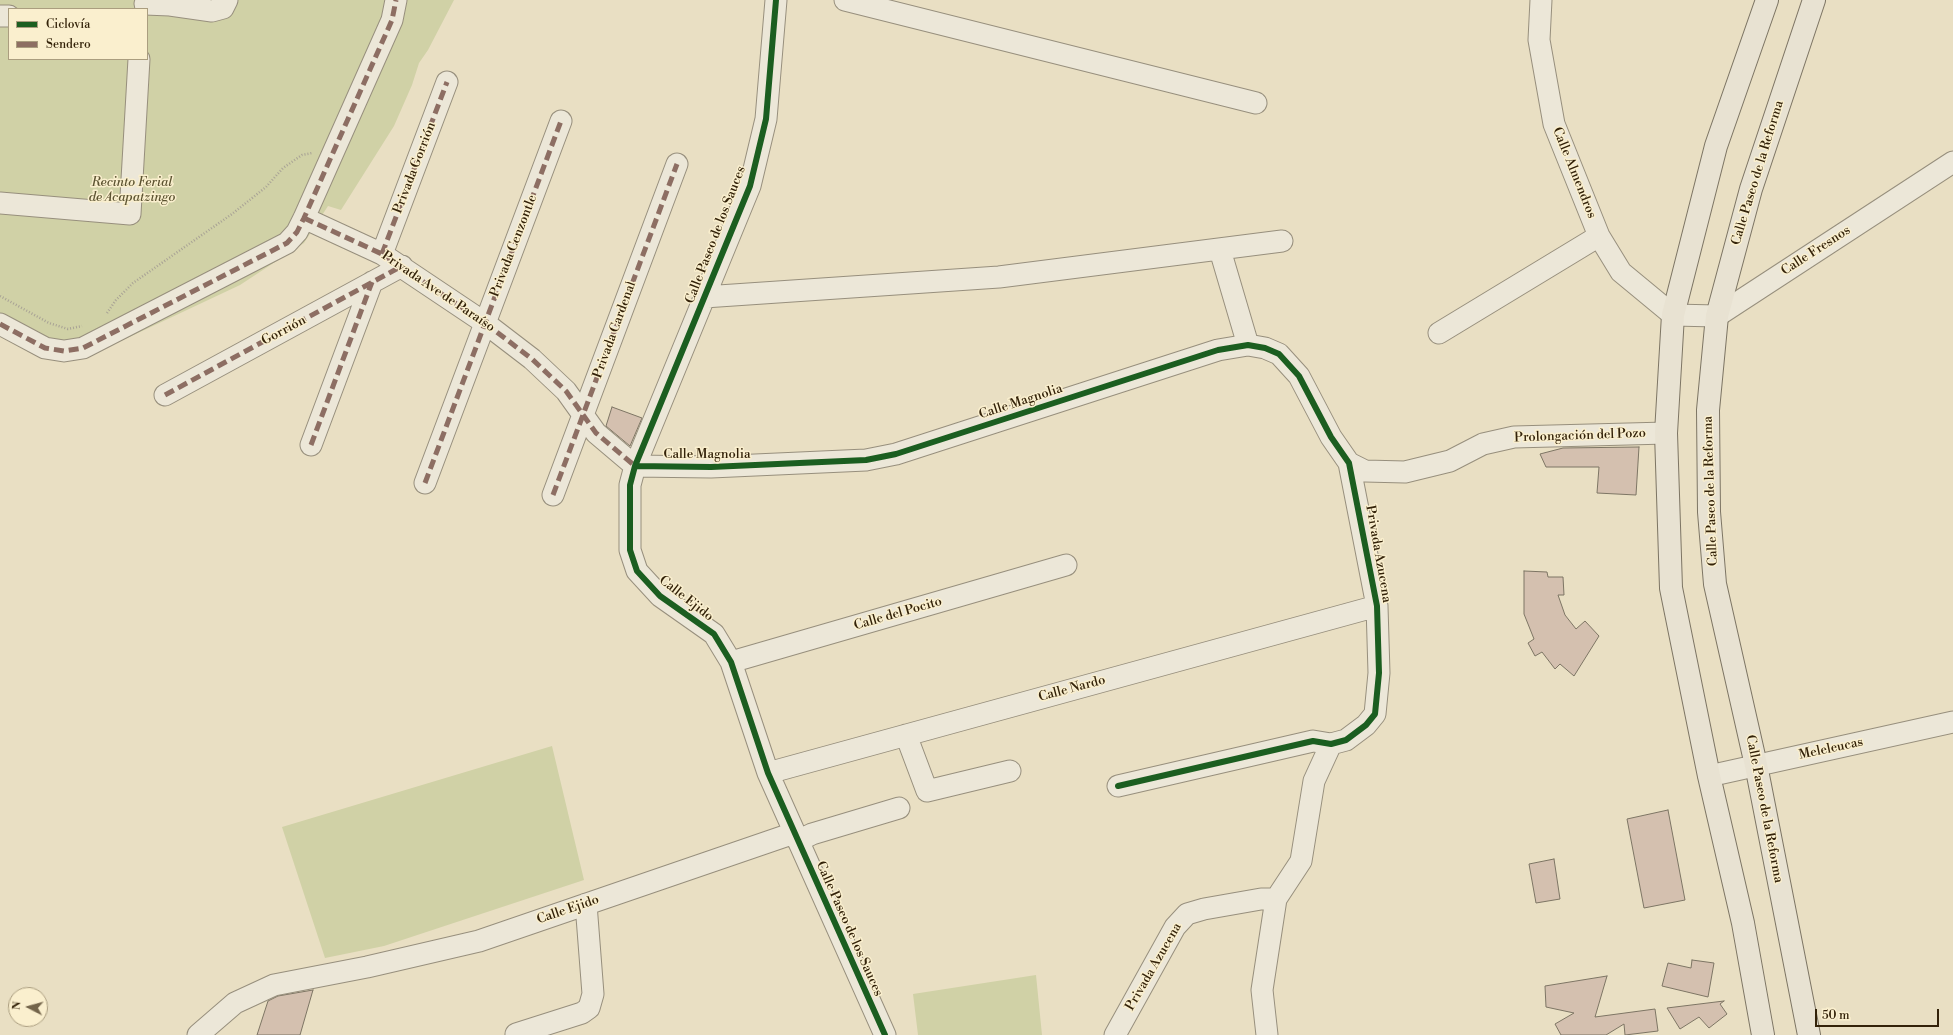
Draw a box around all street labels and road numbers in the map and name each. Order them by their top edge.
street label: Calle Paseo de la Reforma [1729,99,1787,247]
street label: Privada Gorrión [390,120,440,216]
street label: Calle Almendros [1549,125,1599,221]
street label: Calle Paseo de los Sauces [683,164,749,306]
street label: Privada Cenzontle [487,193,541,299]
street label: Calle Fresnos [1778,223,1854,279]
street label: Privada Ave de Paraíso [378,248,498,336]
street label: Privada Cardenal [590,279,640,381]
street label: Gorrión [259,313,309,349]
street label: Calle Magnolia [977,381,1065,423]
street label: Calle Paseo de la Reforma [1701,416,1721,566]
street label: Prolongación del Pozo [1514,426,1646,446]
street label: Calle Magnolia [663,447,751,463]
street label: Privada Azucena [1362,504,1394,604]
street label: Calle Ejido [656,573,716,625]
street label: Calle del Pocito [852,594,944,634]
street label: Calle Nardo [1037,673,1107,705]
street label: Calle Paseo de la Reforma [1742,734,1786,884]
street label: Meleleucas [1798,735,1864,763]
street label: Calle Paseo de los Sauces [812,859,886,999]
street label: Calle Ejido [535,892,601,928]
street label: Privada Azucena [1123,920,1185,1014]

